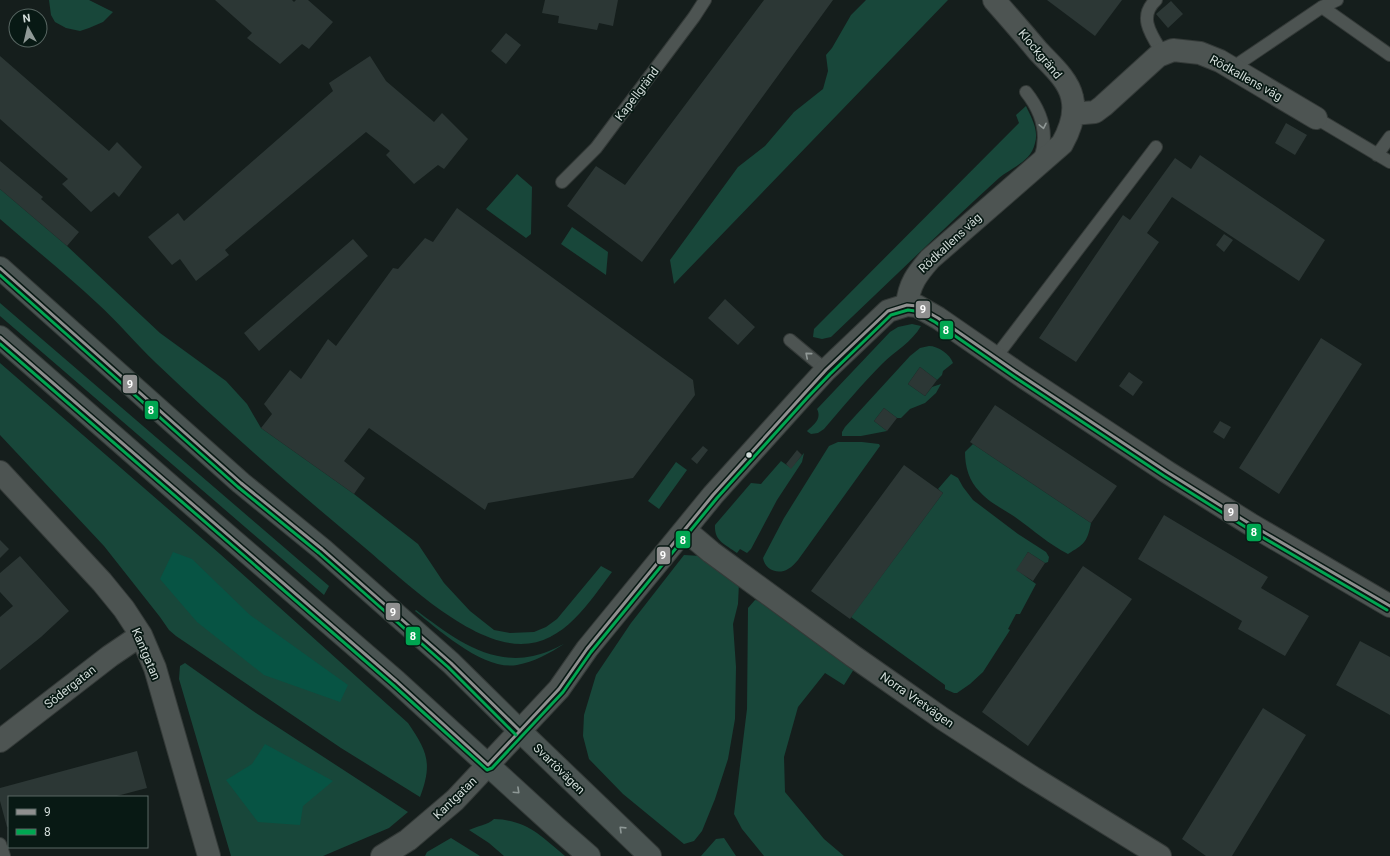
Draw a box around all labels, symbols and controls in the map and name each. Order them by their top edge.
north arrow [8,8,48,48]
text: N [22,12,32,26]
street label: Klockgränd [1015,27,1065,81]
street label: Rödkallens väg [1207,52,1285,104]
street label: Kapellgränd [612,64,662,124]
one-way arrow [1038,123,1046,129]
street label: Rödkallens väg [916,210,984,276]
line badge: 9 [915,300,931,319]
text: 9 [920,303,926,316]
line badge: 8 [939,320,954,340]
text: 8 [943,324,949,337]
one-way arrow [806,352,813,359]
line badge: 9 [122,374,138,394]
text: 9 [127,378,133,391]
line badge: 8 [144,400,159,420]
text: 8 [148,404,154,417]
unlabelled marker [744,450,754,460]
line badge: 9 [1223,503,1239,522]
text: 9 [1228,506,1234,519]
line badge: 8 [1246,523,1262,542]
text: 8 [1251,526,1257,539]
line badge: 8 [675,530,691,549]
text: 8 [680,534,686,547]
line badge: 9 [656,546,671,565]
text: 9 [660,549,666,562]
line badge: 9 [385,602,401,621]
text: 9 [390,606,396,619]
street label: Kantgatan [129,626,163,682]
line badge: 8 [405,626,421,646]
text: 8 [410,630,416,643]
street label: Södergatan [41,663,99,711]
street label: Norra Vretvägen [878,669,956,731]
street label: Svartövägen [530,741,588,797]
street label: Kantgatan [430,774,480,822]
one-way arrow [512,787,519,794]
legend [8,796,148,848]
text: 9 [44,805,51,819]
text: 8 [44,825,51,839]
one-way arrow [619,826,627,834]

